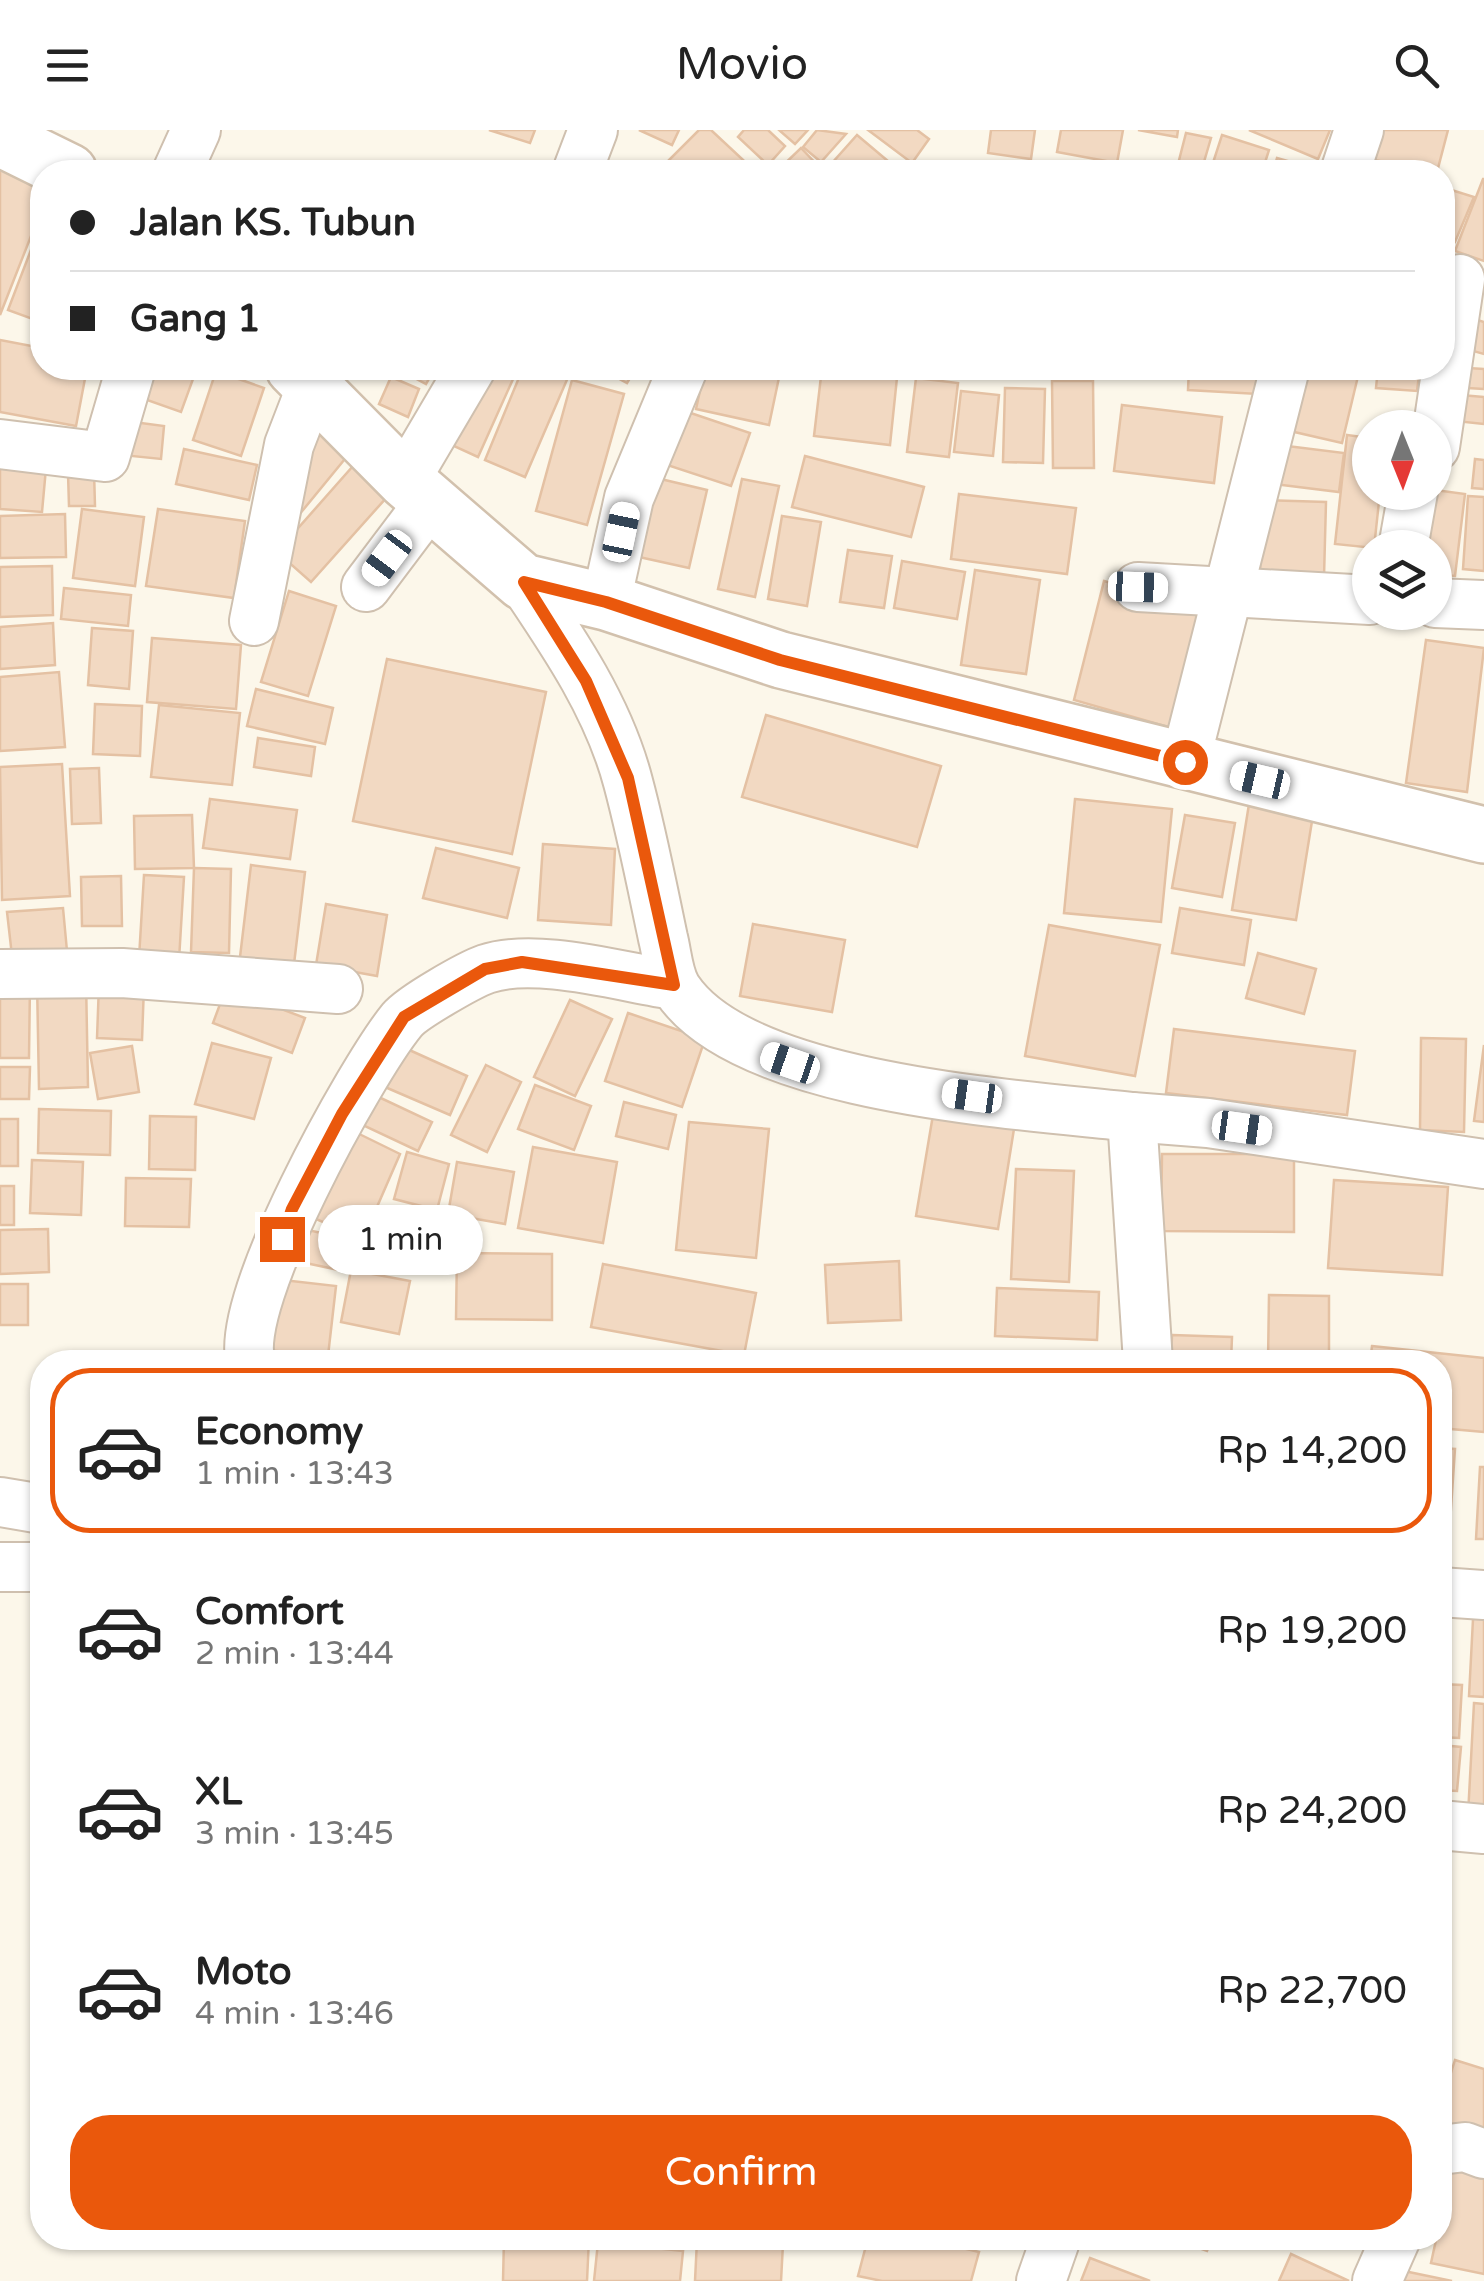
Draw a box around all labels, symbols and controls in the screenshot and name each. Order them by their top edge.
icon: menu [40,38,95,93]
text: Movio [676,38,808,92]
icon: search [1389,38,1444,93]
text: Jalan KS. Tubun [130,200,416,246]
text: Gang 1 [130,296,261,342]
north arrow [1352,410,1452,510]
map controls [1352,410,1452,630]
car [600,500,642,564]
car [357,525,417,591]
button: layers [1352,530,1452,630]
car [1107,571,1169,603]
route start [1163,740,1208,785]
car [1227,759,1293,801]
car [757,1039,823,1087]
car [940,1077,1004,1115]
car [1210,1109,1274,1147]
callout: 1 min [317,1204,482,1274]
route end [260,1217,305,1262]
text: 1 min [358,1221,443,1259]
icon: car [75,1406,165,1496]
text: Economy [195,1409,363,1455]
text: Rp 14,200 [1217,1428,1407,1474]
text: 1 min · 13:43 [195,1455,394,1493]
icon: car [75,1586,165,1676]
text: Comfort [195,1589,344,1635]
text: Rp 19,200 [1217,1608,1407,1654]
text: 2 min · 13:44 [195,1635,394,1673]
icon: car [75,1766,165,1856]
text: XL [195,1769,242,1815]
text: Rp 24,200 [1217,1788,1407,1834]
text: 3 min · 13:45 [195,1815,394,1853]
icon: car [75,1946,165,2036]
text: Moto [195,1949,291,1995]
text: Rp 22,700 [1217,1968,1407,2014]
text: 4 min · 13:46 [195,1995,394,2033]
button: Confirm [70,2115,1412,2230]

